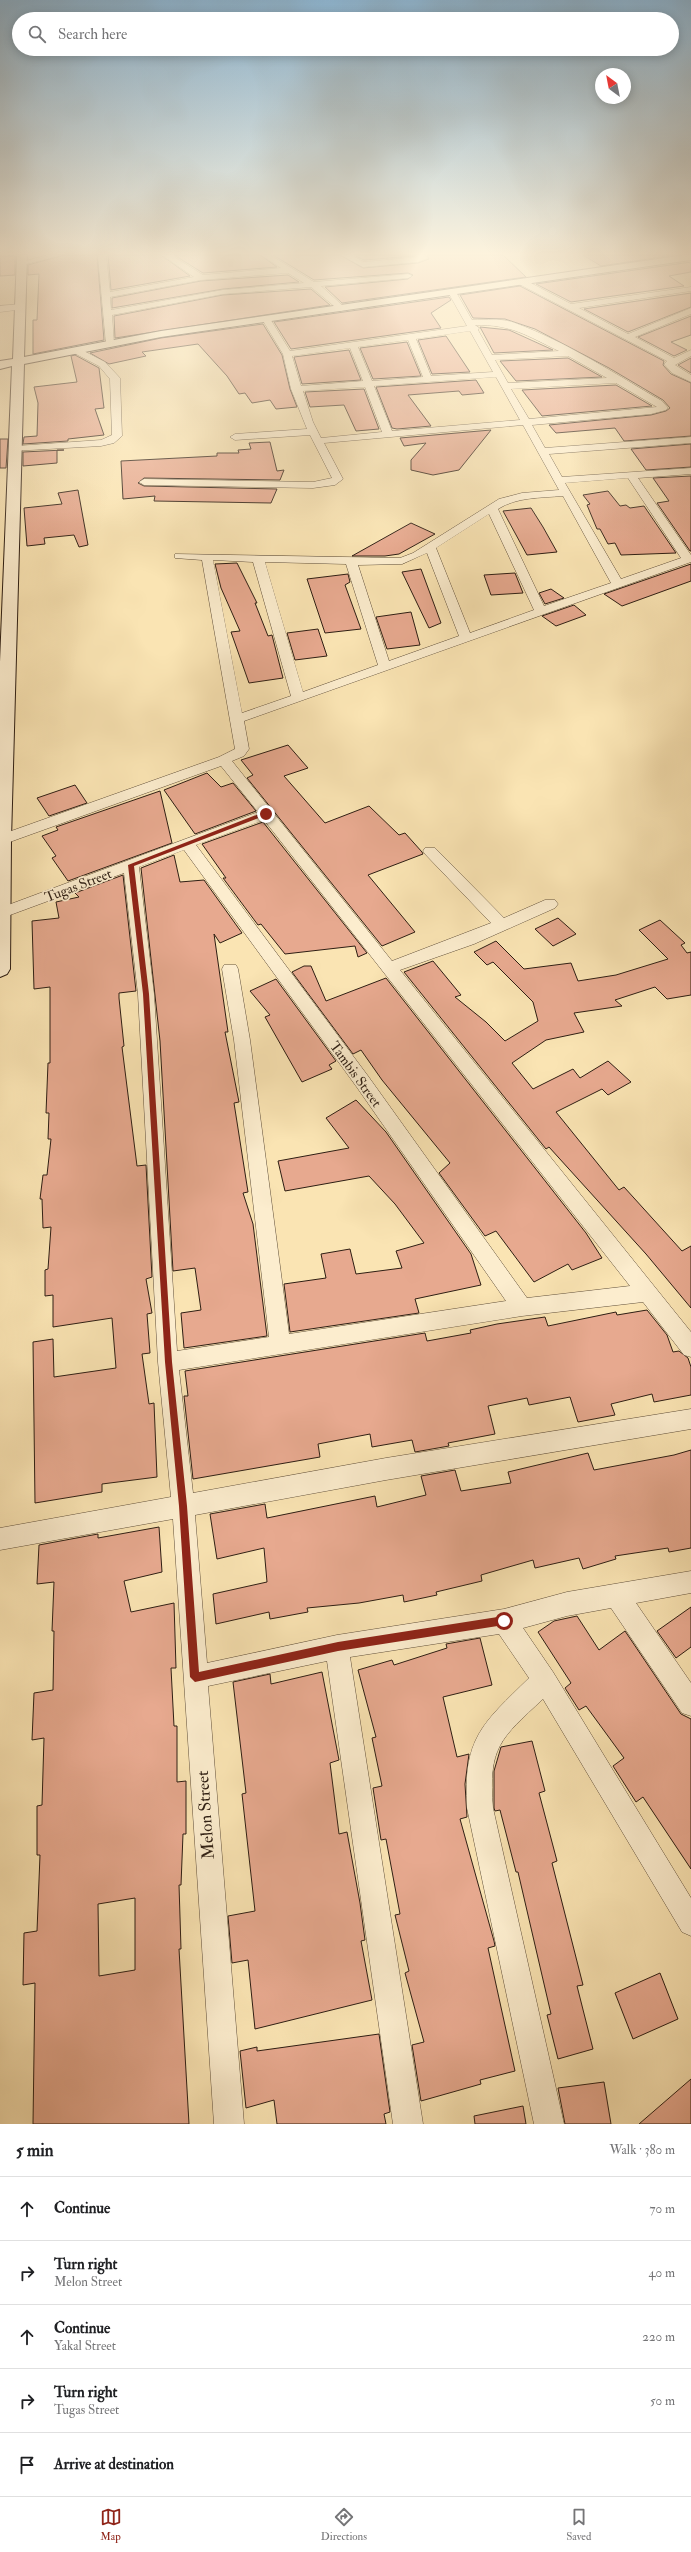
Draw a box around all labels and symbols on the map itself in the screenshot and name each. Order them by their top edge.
north arrow [595,68,631,104]
route end [257,805,275,823]
street label: Tugas Street [42,865,114,906]
street label: Tambis Street [326,1038,385,1111]
route start [495,1612,513,1630]
street label: Melon Street [192,1769,219,1860]

